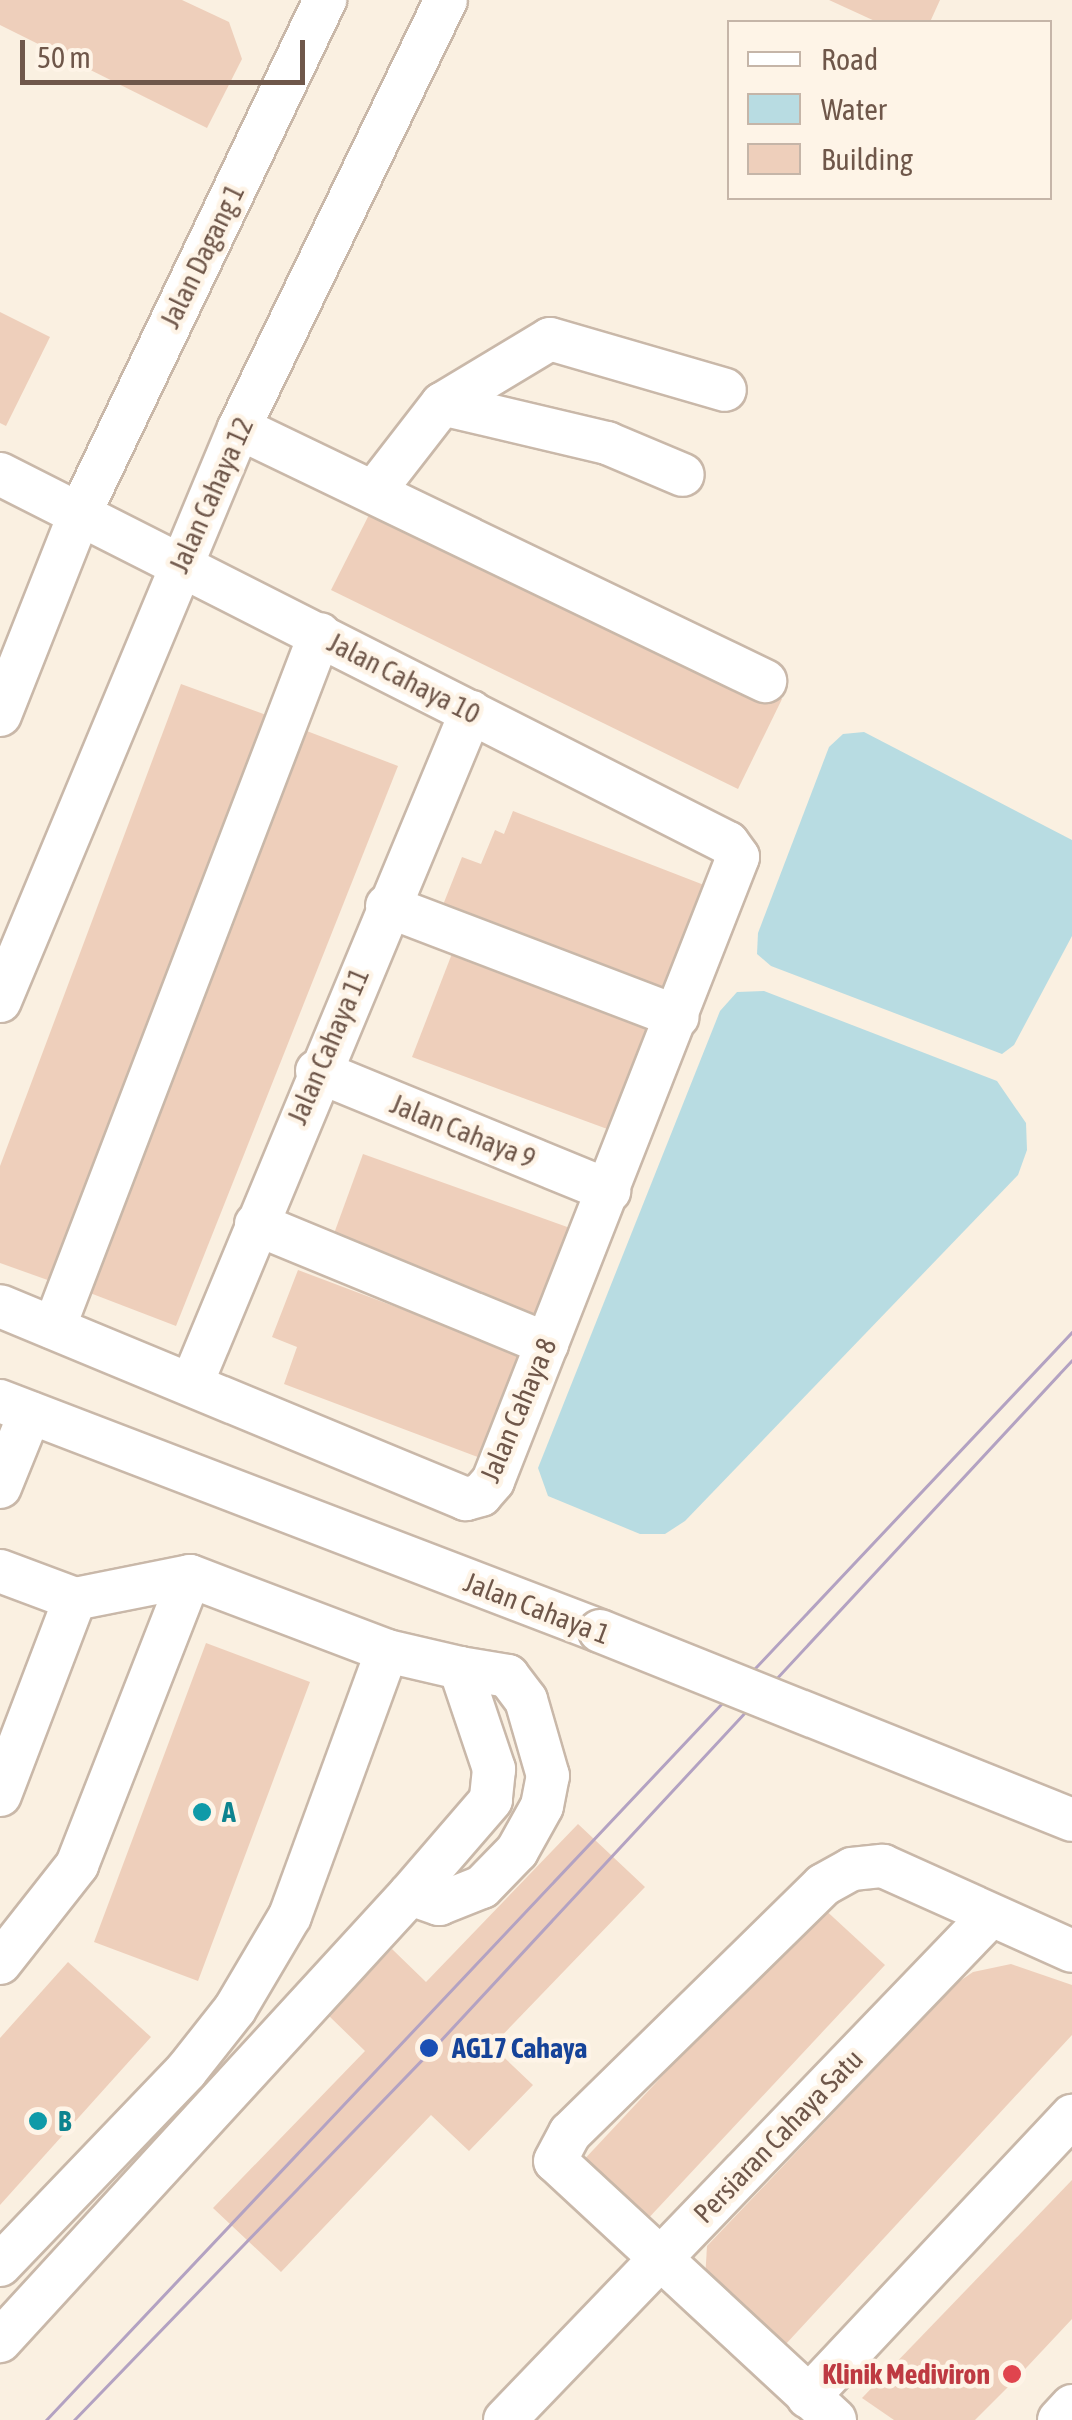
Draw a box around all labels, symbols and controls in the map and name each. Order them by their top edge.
scale bar [25,20,310,82]
legend [727,20,1052,200]
text: 50 m [37,40,91,74]
text: Road [821,42,878,76]
text: Water [821,92,887,126]
text: Building [821,142,913,176]
street label: Jalan Dagang 1 [153,179,251,333]
street label: Jalan Cahaya 12 [162,412,260,578]
street label: Jalan Cahaya 10 [322,625,486,731]
street label: Jalan Cahaya 11 [280,963,376,1129]
street label: Jalan Cahaya 9 [386,1087,540,1175]
street label: Jalan Cahaya 8 [473,1333,563,1487]
street label: Jalan Cahaya 1 [459,1565,615,1651]
place label: A [222,1795,236,1829]
marker: A [191,1801,213,1823]
place label: AG17 Cahaya [452,2031,587,2065]
marker: AG17 Cahaya [416,2035,442,2061]
street label: Persiaran Cahaya Satu [687,2042,869,2230]
place label: B [58,2104,71,2138]
marker: B [27,2110,49,2132]
place label: Klinik Mediviron [822,2357,990,2391]
marker: Klinik Mediviron [999,2361,1025,2387]

